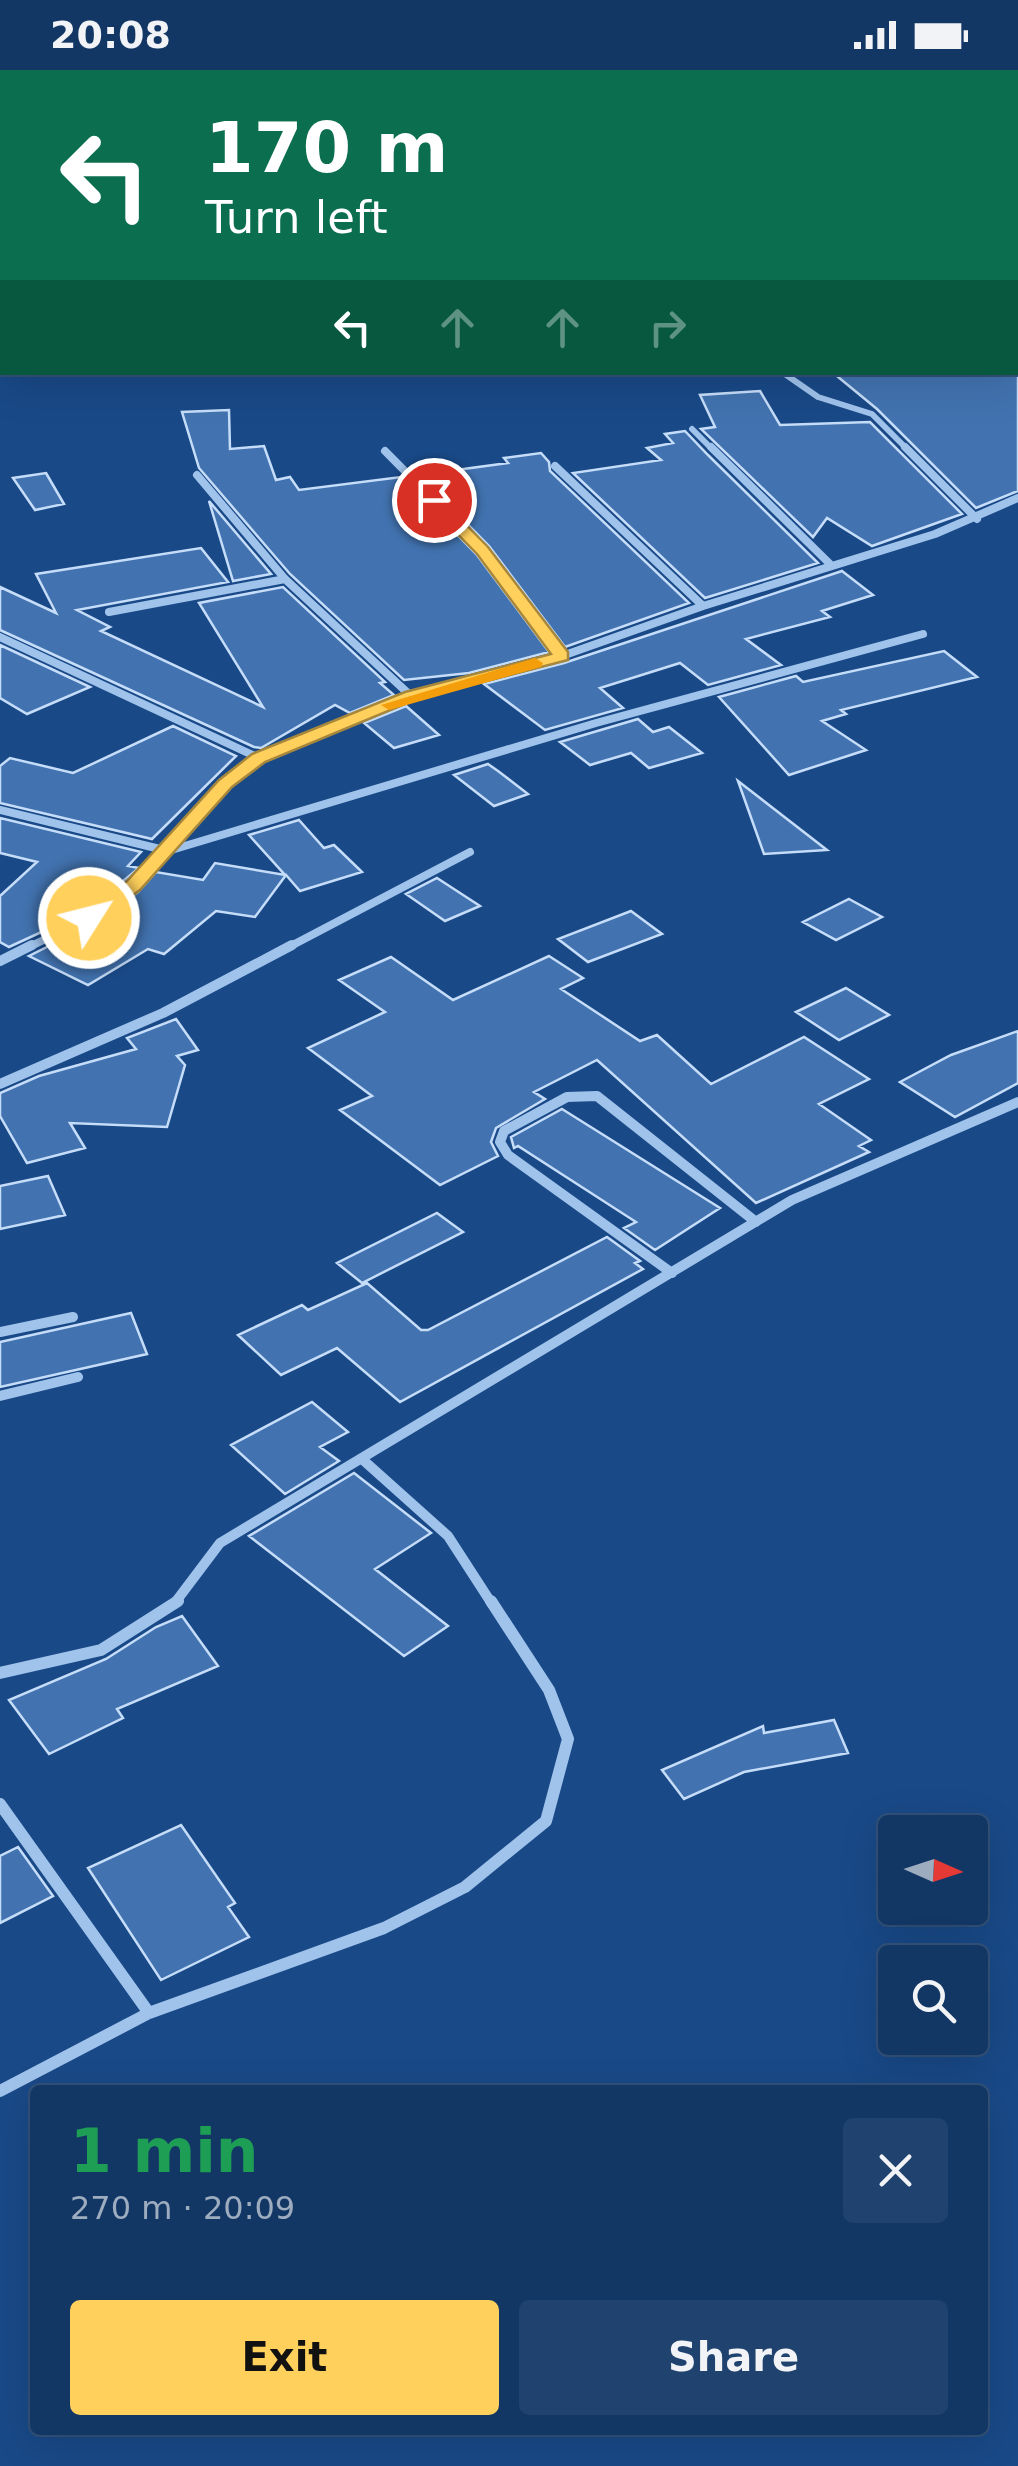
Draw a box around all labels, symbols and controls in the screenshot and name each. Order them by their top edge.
text: 20:08 [50,13,171,57]
text: 170 m [205,107,448,189]
icon: left [40,110,170,240]
text: Turn left [205,191,388,244]
icon: left [325,300,380,355]
icon: ahead [430,300,485,355]
icon: ahead [535,300,590,355]
icon: right [640,300,695,355]
pin [392,458,477,543]
icon: arrive [407,473,462,528]
position arrow [37,866,141,970]
north arrow [878,1815,988,1925]
map controls [878,1815,988,2055]
button: search [878,1945,988,2055]
text: 1 min [70,2116,258,2186]
button: close [843,2118,948,2223]
text: 270 m · 20:09 [70,2189,295,2227]
button: Exit [70,2300,499,2415]
button: Share [519,2300,948,2415]

